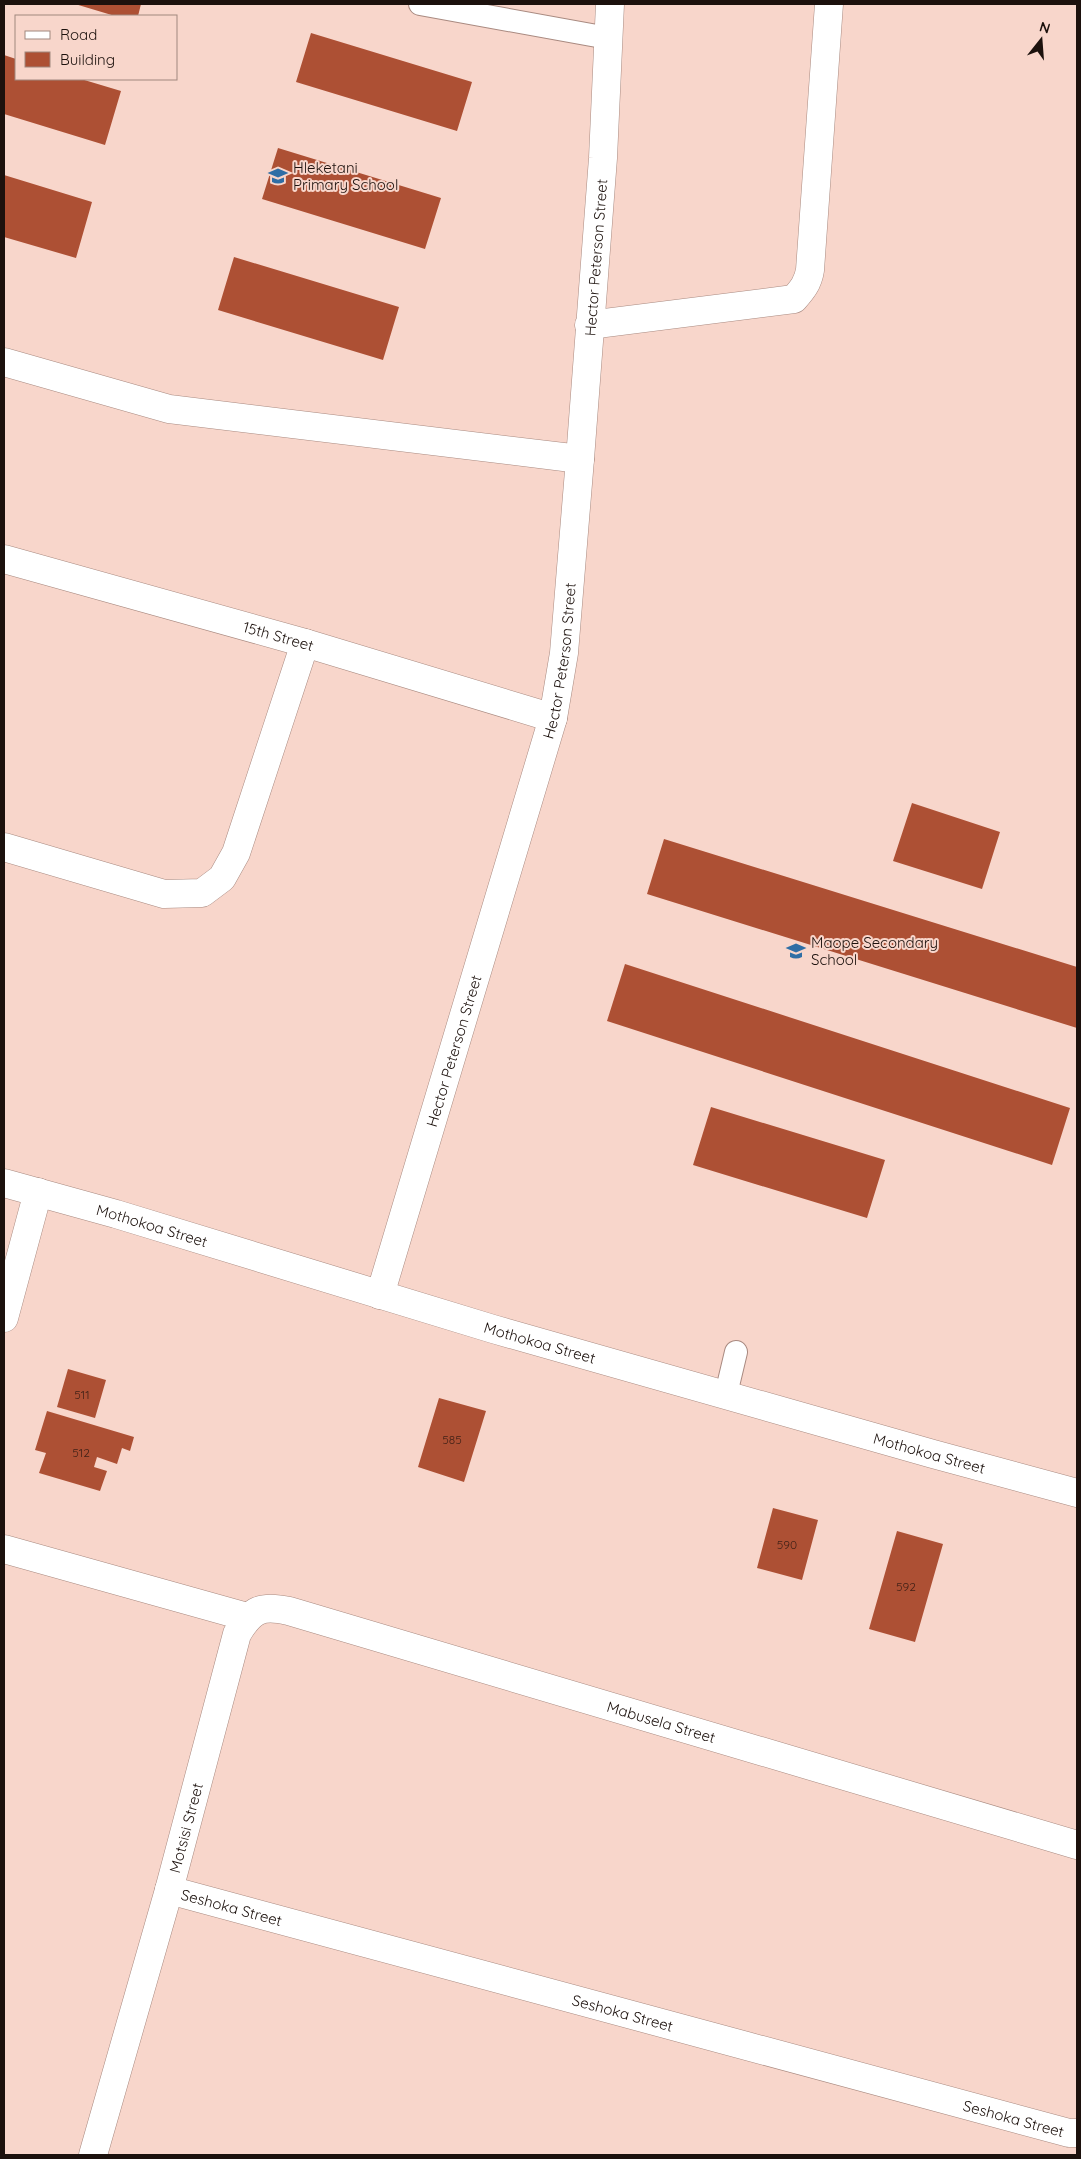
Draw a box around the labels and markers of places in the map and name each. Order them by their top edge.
place label: Hleketani Primary School [293,158,398,194]
school or university icon: Hleketani Primary School [267,165,289,187]
place label: Maope Secondary School [811,933,938,969]
school or university icon: Maope Secondary School [785,940,807,962]

